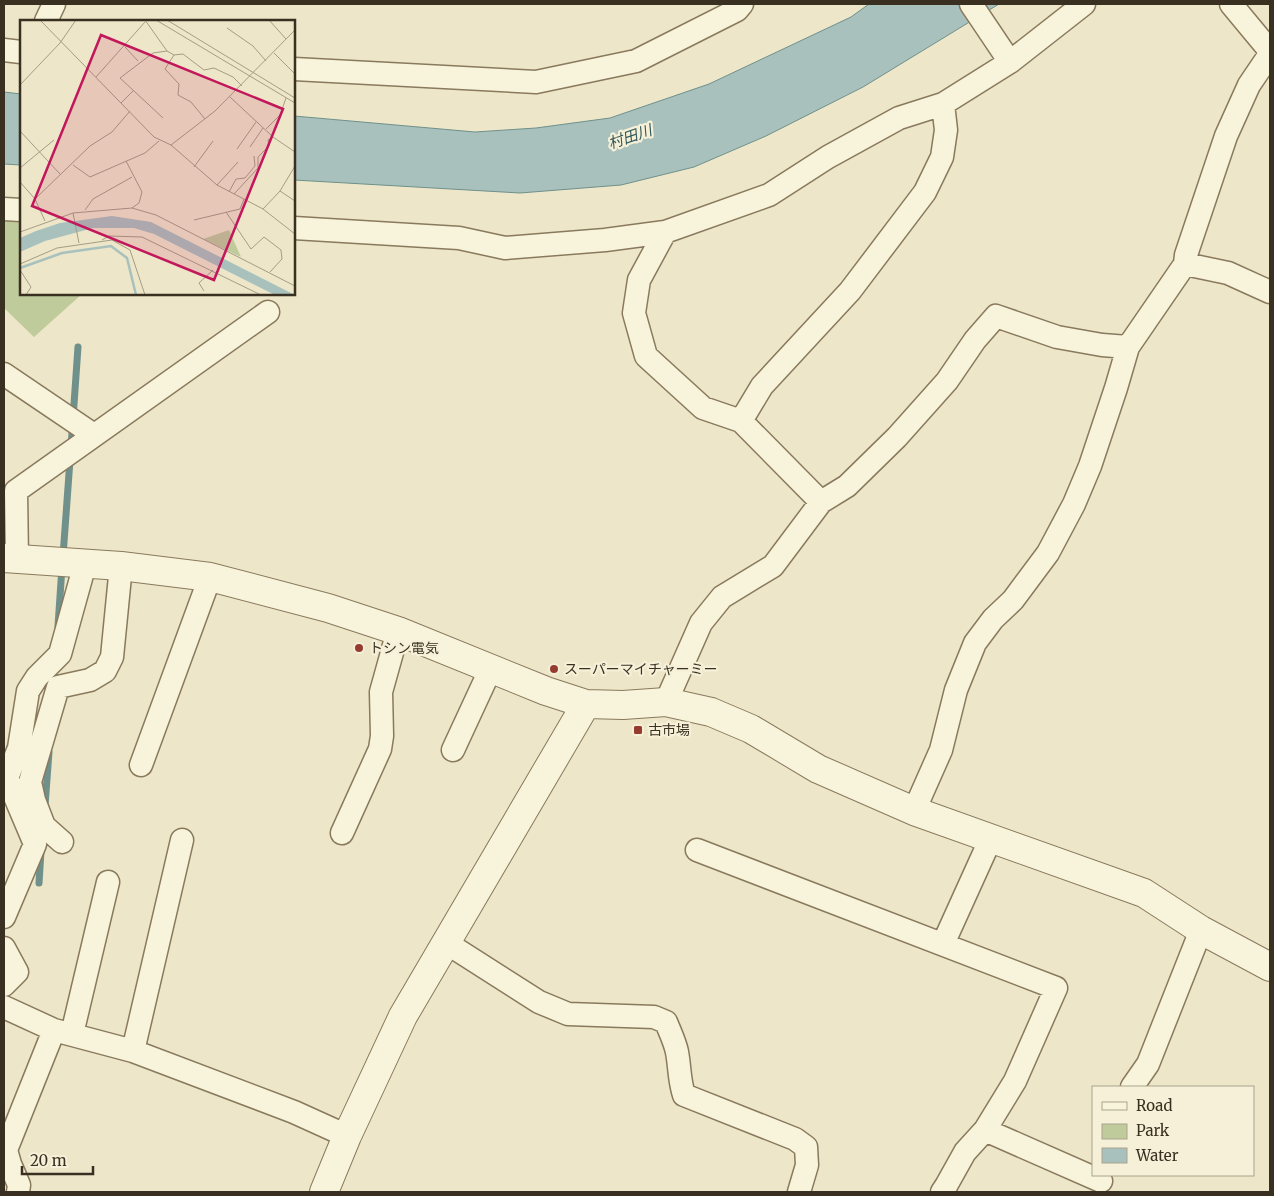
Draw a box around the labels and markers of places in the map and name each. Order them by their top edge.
place label: トシン電気 [369,639,439,657]
marker: トシン電気 [353,642,365,654]
place label: スーパーマイチャーミー [564,660,718,678]
marker: スーパーマイチャーミー [548,663,560,675]
place label: 古市場 [648,721,690,739]
marker: 古市場 [632,724,644,736]

